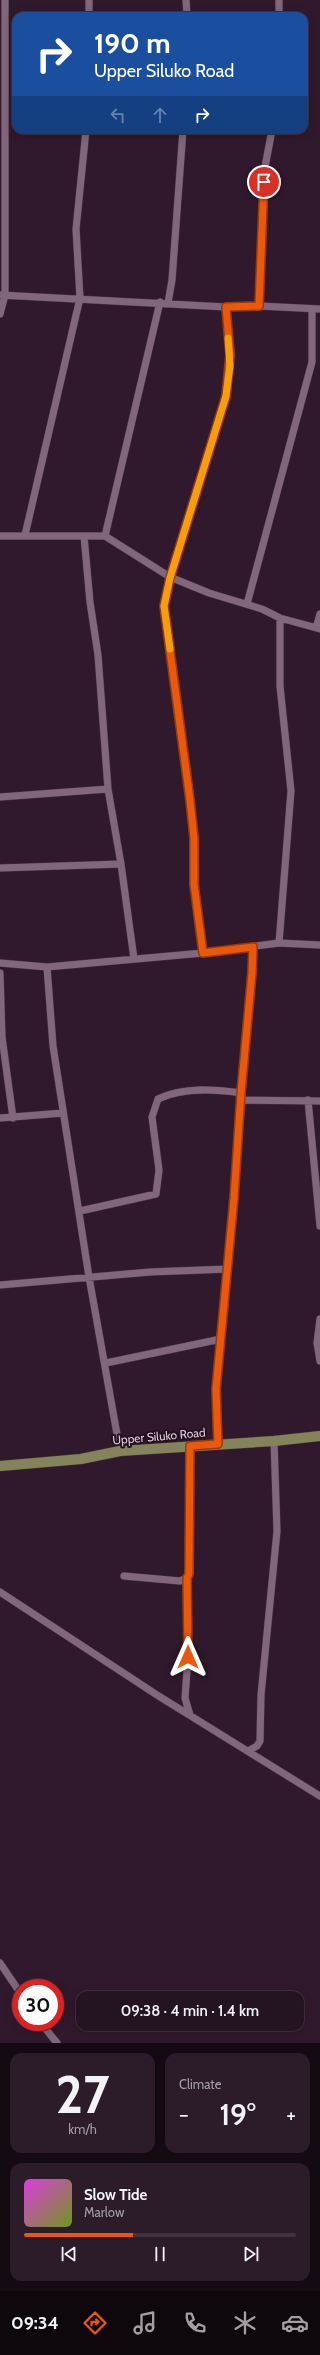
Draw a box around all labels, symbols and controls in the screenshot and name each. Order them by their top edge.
text: 190 m [94,26,170,60]
icon: right [28,28,80,80]
text: Upper Siluko Road [94,60,234,82]
icon: left [107,104,129,126]
icon: ahead [149,104,171,126]
icon: right [191,104,213,126]
pin [247,165,281,199]
icon: arrive [253,171,275,193]
street label: Upper Siluko Road [112,1424,206,1448]
position arrow [167,1636,209,1678]
speed limit sign: 30 [12,1979,64,2031]
text: 09:38 · 4 min · 1.4 km [121,2002,259,2020]
text: 27 [55,2063,110,2126]
text: Climate [179,2076,221,2092]
text: 19° [219,2096,256,2133]
text: − [179,2101,189,2128]
text: + [286,2101,296,2128]
text: km/h [68,2121,97,2137]
text: Slow Tide [84,2186,147,2204]
text: Marlow [84,2204,124,2220]
icon: previous [58,2243,80,2265]
icon: pause [149,2243,171,2265]
icon: next [240,2243,262,2265]
icon: directions [81,2309,109,2337]
icon: music [131,2309,159,2337]
icon: phone [181,2309,209,2337]
icon: climate [231,2309,259,2337]
icon: car [281,2309,309,2337]
text: 09:34 [11,2312,59,2334]

